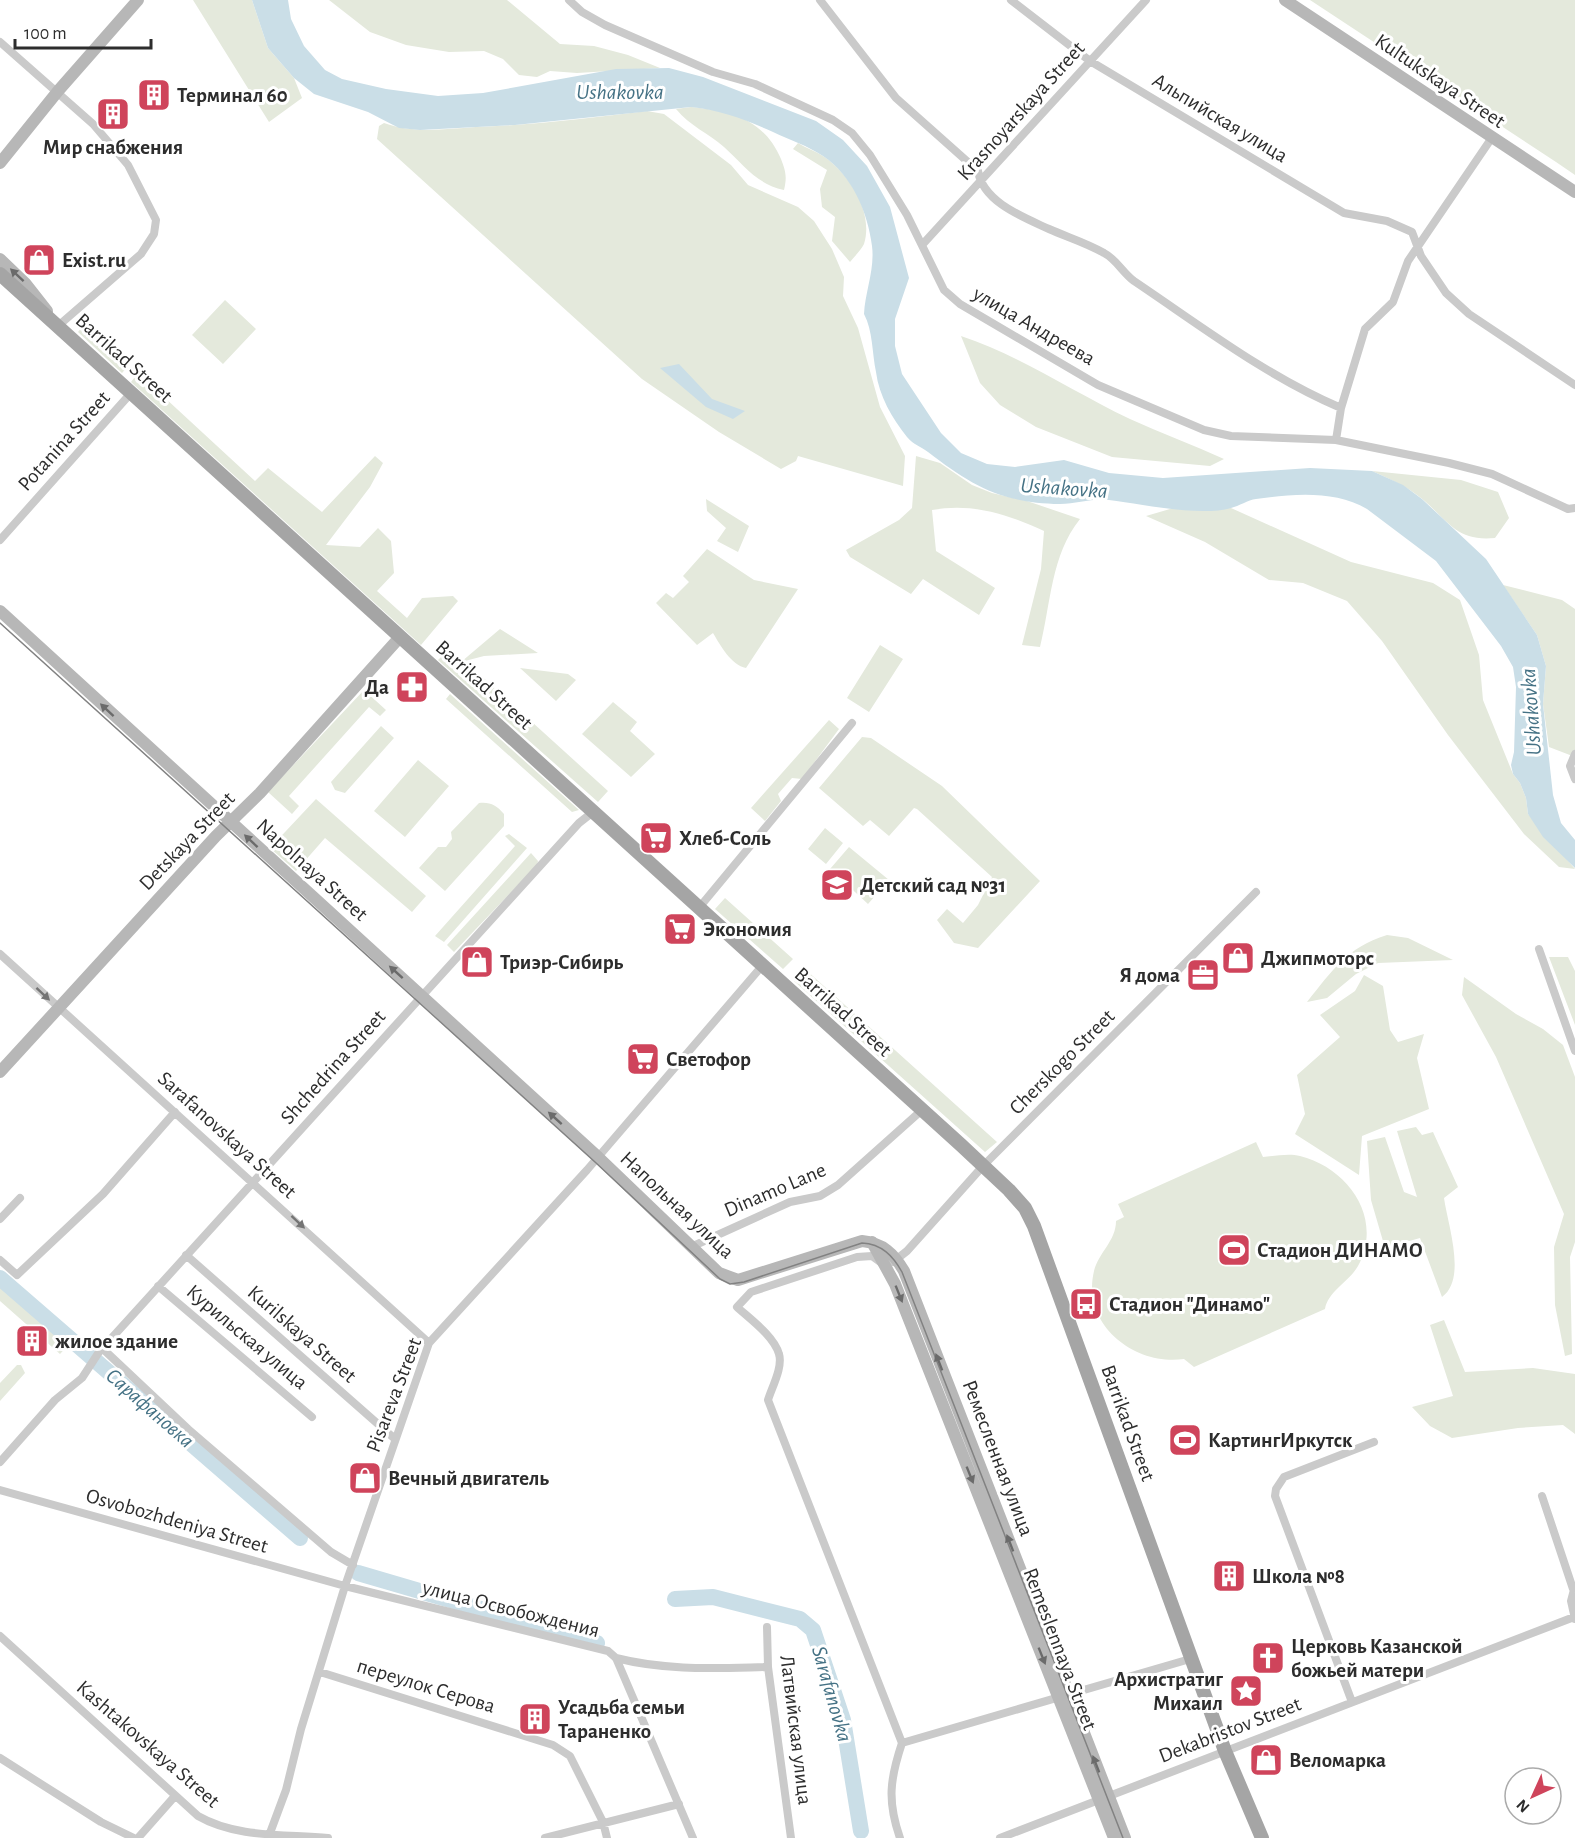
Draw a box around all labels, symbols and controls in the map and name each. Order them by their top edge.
scale bar [15,12,152,50]
text: 100 m [24,25,67,43]
street label: Kultukskaya Street [1371,30,1509,132]
street label: Krasnoyarskaya Street [953,37,1089,184]
street label: Альпийская улица [1149,69,1292,167]
building icon: Терминал 60 [136,77,172,113]
water label: Ushakovka [576,81,664,103]
place label: Терминал 60 [177,85,288,106]
building icon: Мир снабжения [95,96,131,132]
place label: Мир снабжения [43,137,183,158]
shop icon: Exist.ru [21,242,57,278]
place label: Exist.ru [62,250,126,271]
one-way arrow [10,268,25,282]
street label: улица Андреева [969,282,1099,369]
street label: Barrikad Street [72,309,177,407]
street label: Potanina Street [14,387,114,495]
water label: Ushakovka [1020,474,1108,502]
street label: Barrikad Street [432,636,537,734]
water label: Ushakovka [1517,668,1545,756]
pharmacy icon: Да [394,669,430,705]
place label: Да [365,677,389,698]
one-way arrow [100,703,115,717]
street label: Detskaya Street [135,788,239,894]
street label: Napolnaya Street [252,815,372,925]
supermarket icon: Хлеб-Соль [638,820,674,856]
place label: Хлеб-Соль [679,828,771,849]
one-way arrow [244,835,258,849]
school or university icon: Детский сад №31 [819,867,855,903]
place label: Детский сад №31 [860,875,1006,896]
supermarket icon: Экономия [662,911,698,947]
place label: Экономия [703,919,792,940]
shop icon: Джипмоторс [1220,940,1256,976]
shop icon: Триэр-Сибирь [459,944,495,980]
place label: Джипмоторс [1261,948,1374,969]
place label: Триэр-Сибирь [500,952,624,973]
office icon: Я дома [1185,957,1221,993]
street label: Barrikad Street [791,963,896,1061]
place label: Я дома [1119,965,1180,986]
one-way arrow [389,966,404,979]
one-way arrow [35,987,50,1000]
street label: Cherskogo Street [1005,1005,1119,1119]
street label: Shchedrina Street [277,1006,390,1128]
supermarket icon: Светофор [625,1041,661,1077]
place label: Светофор [666,1049,751,1070]
street label: Sarafanovskaya Street [154,1068,300,1203]
one-way arrow [548,1112,563,1125]
street label: Напольная улица [616,1147,738,1263]
street label: Dinamo Lane [721,1159,829,1221]
one-way arrow [290,1215,304,1229]
sports icon: Стадион ДИНАМО [1216,1232,1252,1268]
place label: Стадион ДИНАМО [1257,1240,1423,1261]
street label: Курильская улица [182,1280,312,1394]
street label: Kurilskaya Street [244,1281,361,1387]
one-way arrow [894,1285,904,1303]
bus stop icon: Стадион "Динамо" [1068,1286,1104,1322]
place label: Стадион "Динамо" [1109,1294,1270,1315]
building icon: жилое здание [14,1323,50,1359]
place label: жилое здание [55,1331,178,1352]
street label: Pisareva Street [363,1335,426,1455]
one-way arrow [934,1352,944,1370]
street label: Barrikad Street [1097,1362,1159,1484]
water label: Сарафановка [101,1364,198,1453]
street label: Ремесленная улица [959,1377,1038,1539]
sports icon: КартингИркутск [1167,1422,1203,1458]
place label: КартингИркутск [1208,1430,1353,1451]
shop icon: Вечный двигатель [347,1460,383,1496]
one-way arrow [966,1466,976,1484]
place label: Вечный двигатель [388,1468,549,1489]
street label: Osvobozhdeniya Street [84,1485,271,1557]
one-way arrow [1005,1534,1015,1552]
building icon: Школа №8 [1211,1558,1247,1594]
street label: Remeslennaya Street [1019,1565,1101,1733]
place label: Школа №8 [1252,1566,1345,1587]
street label: улица Освобождения [419,1577,602,1641]
place label: Церковь Казанской божьей матери [1291,1636,1463,1681]
church icon: Церковь Казанской божьей матери [1250,1640,1286,1676]
water label: Sarafanovka [808,1644,856,1744]
one-way arrow [1037,1648,1047,1666]
street label: Латвийская улица [776,1654,816,1806]
street label: переулок Серова [354,1655,498,1717]
place label: Архистратиг Михаил [1114,1669,1223,1714]
place icon: Архистратиг Михаил [1228,1673,1264,1709]
street label: Kashtakovskaya Street [73,1676,224,1812]
street label: Dekabristov Street [1156,1693,1304,1767]
place label: Усадьба семьи Тараненко [558,1697,685,1742]
building icon: Усадьба семьи Тараненко [517,1701,553,1737]
shop icon: Веломарка [1248,1742,1284,1778]
place label: Веломарка [1289,1750,1386,1771]
one-way arrow [1091,1755,1100,1773]
north arrow [1503,1766,1563,1826]
text: N [1514,1796,1533,1815]

